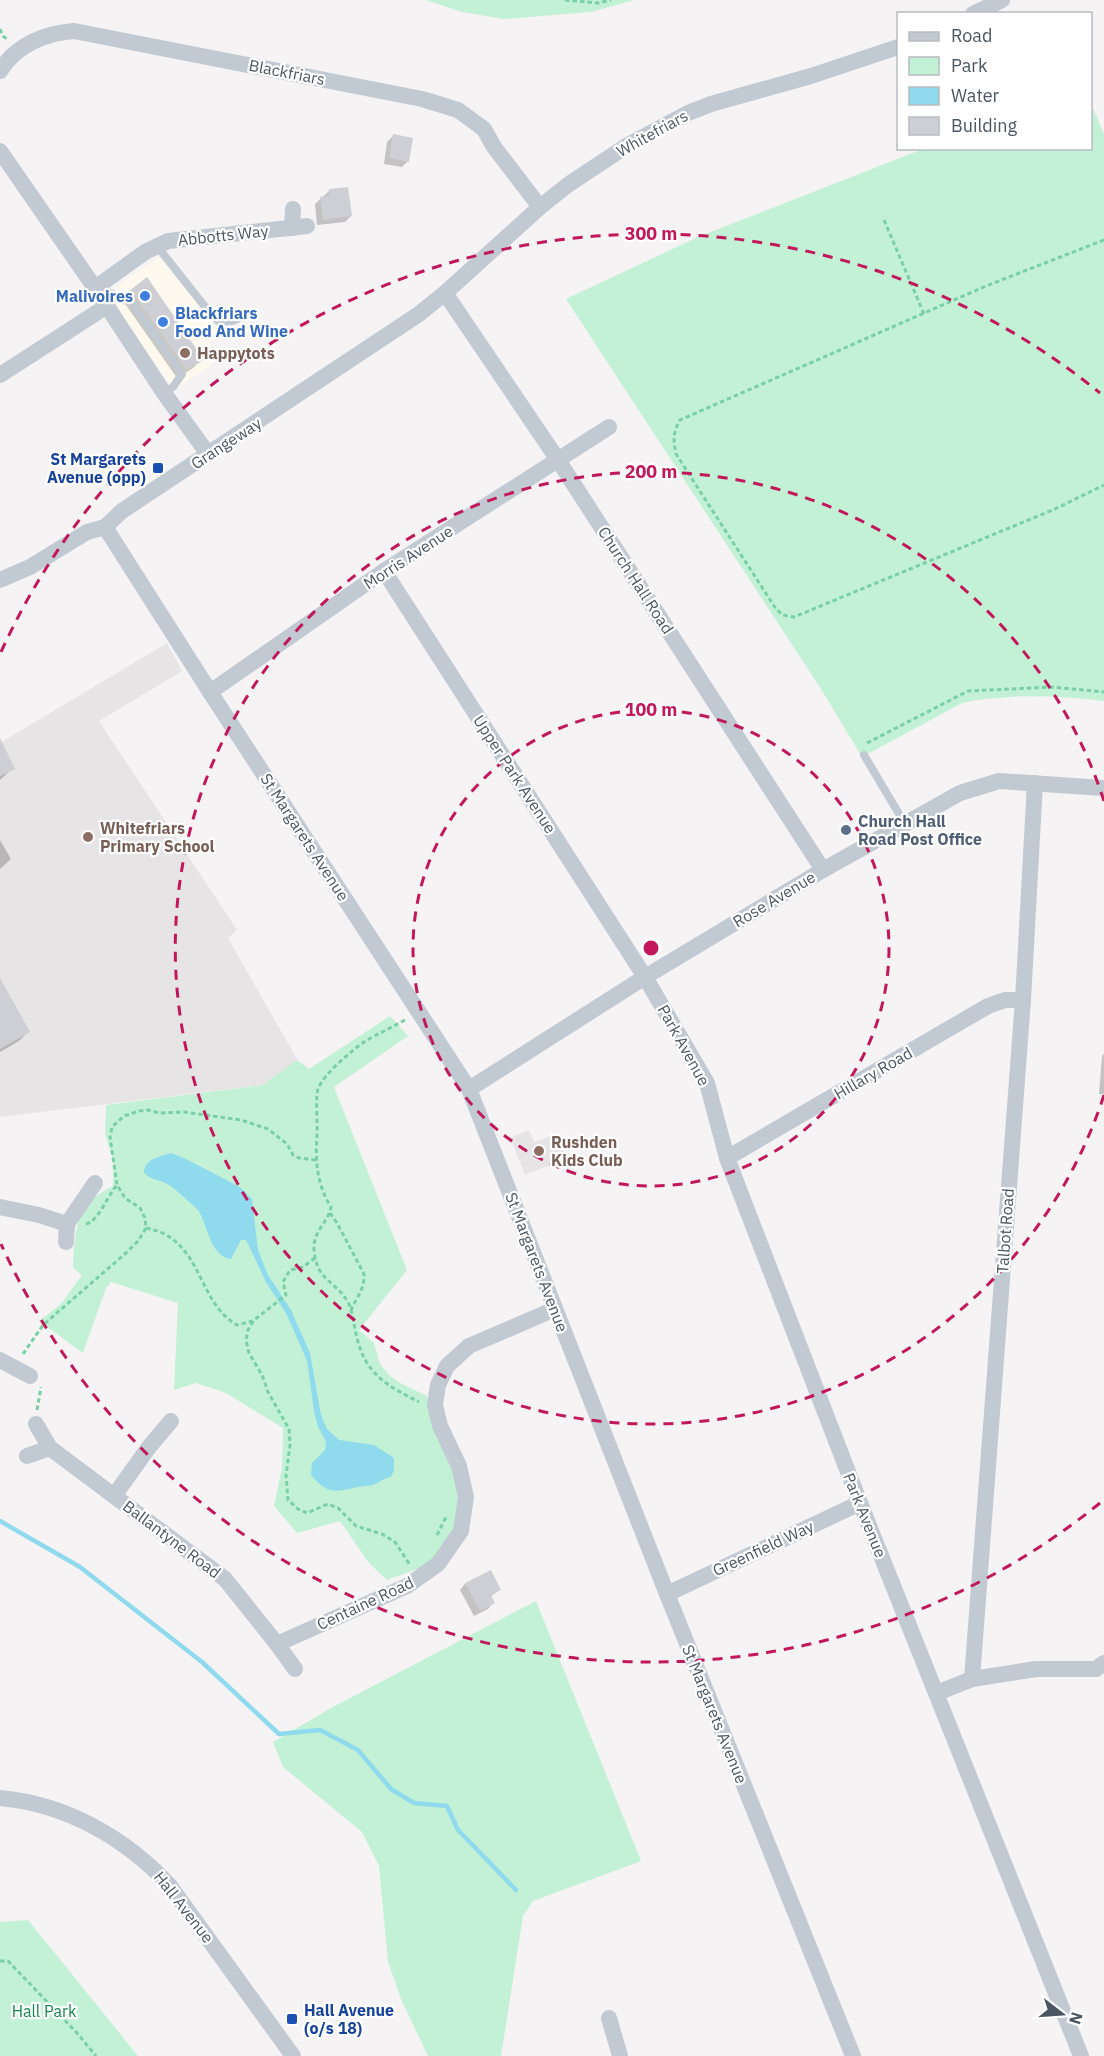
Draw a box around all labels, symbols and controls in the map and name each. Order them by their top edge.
legend [897,12,1092,150]
text: Road [951,24,992,47]
text: Park [951,54,988,77]
street label: Blackfriars [247,55,327,89]
text: Water [951,84,1000,107]
street label: Whitefriars [613,105,691,161]
text: Building [951,114,1018,137]
street label: Abbotts Way [177,220,269,250]
text: 300 m [625,222,677,245]
place label: Malivoires [56,286,133,306]
marker: Malivoires [138,289,152,303]
place label: Blackfriars Food And Wine [175,303,288,341]
marker: Blackfriars Food And Wine [156,315,170,329]
place label: Happytots [197,343,275,363]
marker: Happytots [178,346,192,360]
street label: Grangeway [187,413,265,473]
place label: St Margarets Avenue (opp) [47,449,146,487]
text: 200 m [625,460,677,483]
marker: St Margarets Avenue (opp) [151,461,165,475]
street label: Morris Avenue [359,521,457,593]
street label: Church Hall Road [594,523,678,637]
text: 100 m [625,698,677,721]
street label: Upper Park Avenue [469,711,561,837]
street label: St Margarets Avenue [256,770,354,905]
place label: Church Hall Road Post Office [858,811,982,849]
place label: Whitefriars Primary School [100,818,215,856]
marker: Church Hall Road Post Office [839,823,853,837]
marker: Whitefriars Primary School [81,830,95,844]
street label: Rose Avenue [729,866,819,931]
centre of rings [641,938,661,958]
street label: Park Avenue [654,1001,715,1089]
street label: Hillary Road [830,1043,916,1103]
place label: Rushden Kids Club [551,1132,623,1170]
marker: Rushden Kids Club [532,1144,546,1158]
street label: Talbot Road [992,1188,1018,1274]
street label: St Margarets Avenue [501,1189,573,1335]
street label: Park Avenue [839,1470,891,1560]
street label: Ballantyne Road [119,1496,225,1582]
street label: Greenfield Way [709,1516,817,1580]
street label: Centaine Road [313,1572,417,1634]
street label: St Margarets Avenue [678,1642,752,1786]
street label: Hall Avenue [150,1867,218,1947]
north arrow [1032,1984,1092,2044]
place label: Hall Avenue (o/s 18) [304,2000,394,2038]
park label: Hall Park [12,2001,77,2021]
text: N [1065,2010,1088,2027]
marker: Hall Avenue (o/s 18) [285,2012,299,2026]

